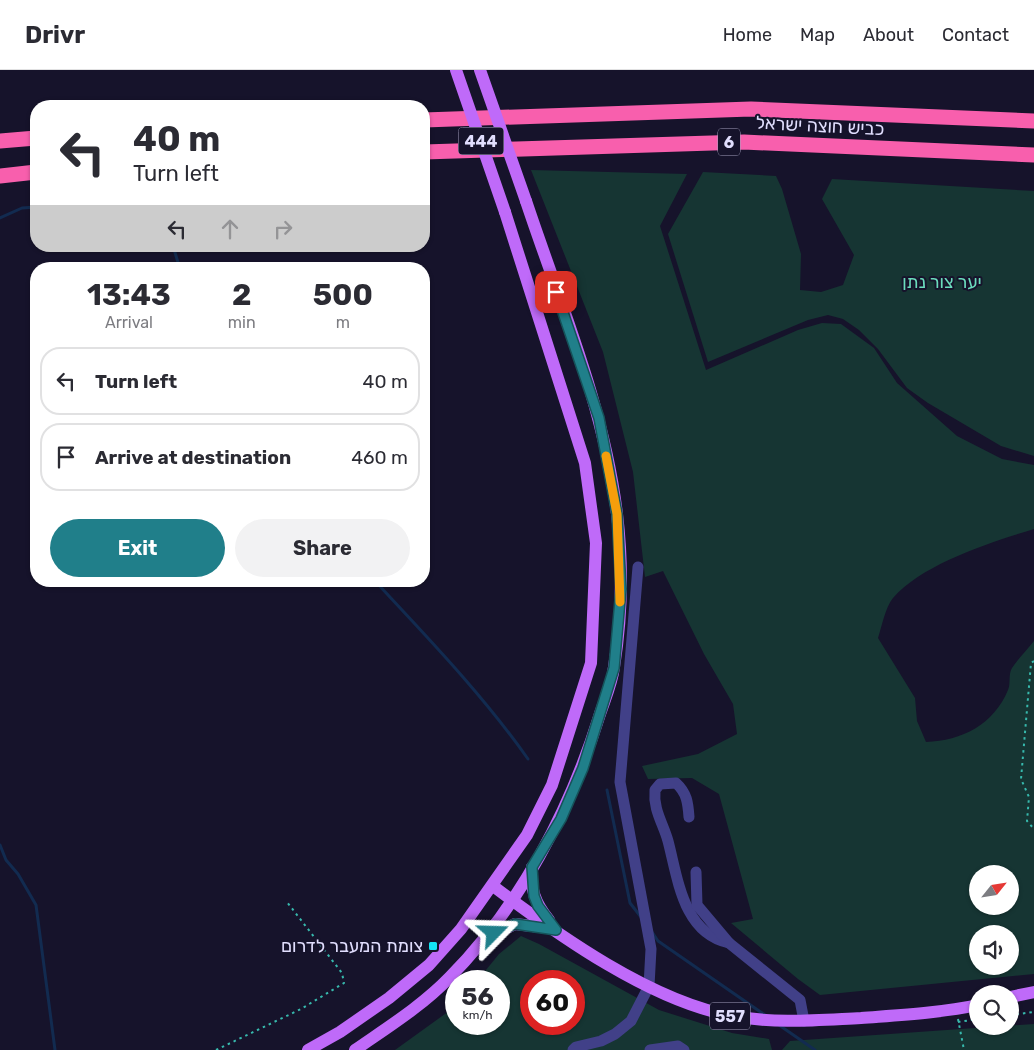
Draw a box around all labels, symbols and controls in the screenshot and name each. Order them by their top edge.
text: Drivr [25,21,85,49]
text: Home [723,24,772,46]
text: Map [800,24,835,46]
text: About [863,24,914,46]
text: Contact [942,24,1009,46]
street label: כביש חוצה ישראל [755,112,885,140]
text: 40 m [133,118,220,160]
icon: left [50,120,115,185]
road number: 444 [458,128,504,154]
road number: 6 [718,128,740,156]
text: Turn left [133,160,219,187]
icon: left [163,215,191,243]
icon: ahead [216,215,244,243]
icon: right [269,215,297,243]
pin [535,271,577,313]
park label: יער צור נתן [902,271,982,293]
text: 13:43 [87,277,171,313]
text: 2 [232,277,252,313]
text: 500 [313,277,373,313]
icon: arrive [542,278,570,306]
text: Arrival [105,313,153,332]
text: min [228,313,256,332]
text: m [336,313,350,332]
icon: left [52,367,80,395]
text: Turn left [95,370,177,393]
text: 40 m [363,370,408,393]
icon: arrive [52,443,80,471]
text: Arrive at destination [95,446,291,469]
text: 460 m [351,446,408,469]
button: Exit [50,519,225,577]
button: Share [235,519,410,577]
north arrow [969,865,1019,915]
map controls [969,865,1019,1035]
position arrow [467,906,519,958]
button: sound [969,925,1019,975]
place label: צומת המעבר לדרום [281,935,423,957]
marker: צומת המעבר לדרום [427,940,439,952]
speed limit sign: 60 [520,970,585,1035]
text: 56 [461,982,494,1011]
button: search [969,985,1019,1035]
road number: 557 [710,1002,750,1029]
text: km/h [463,1008,492,1022]

